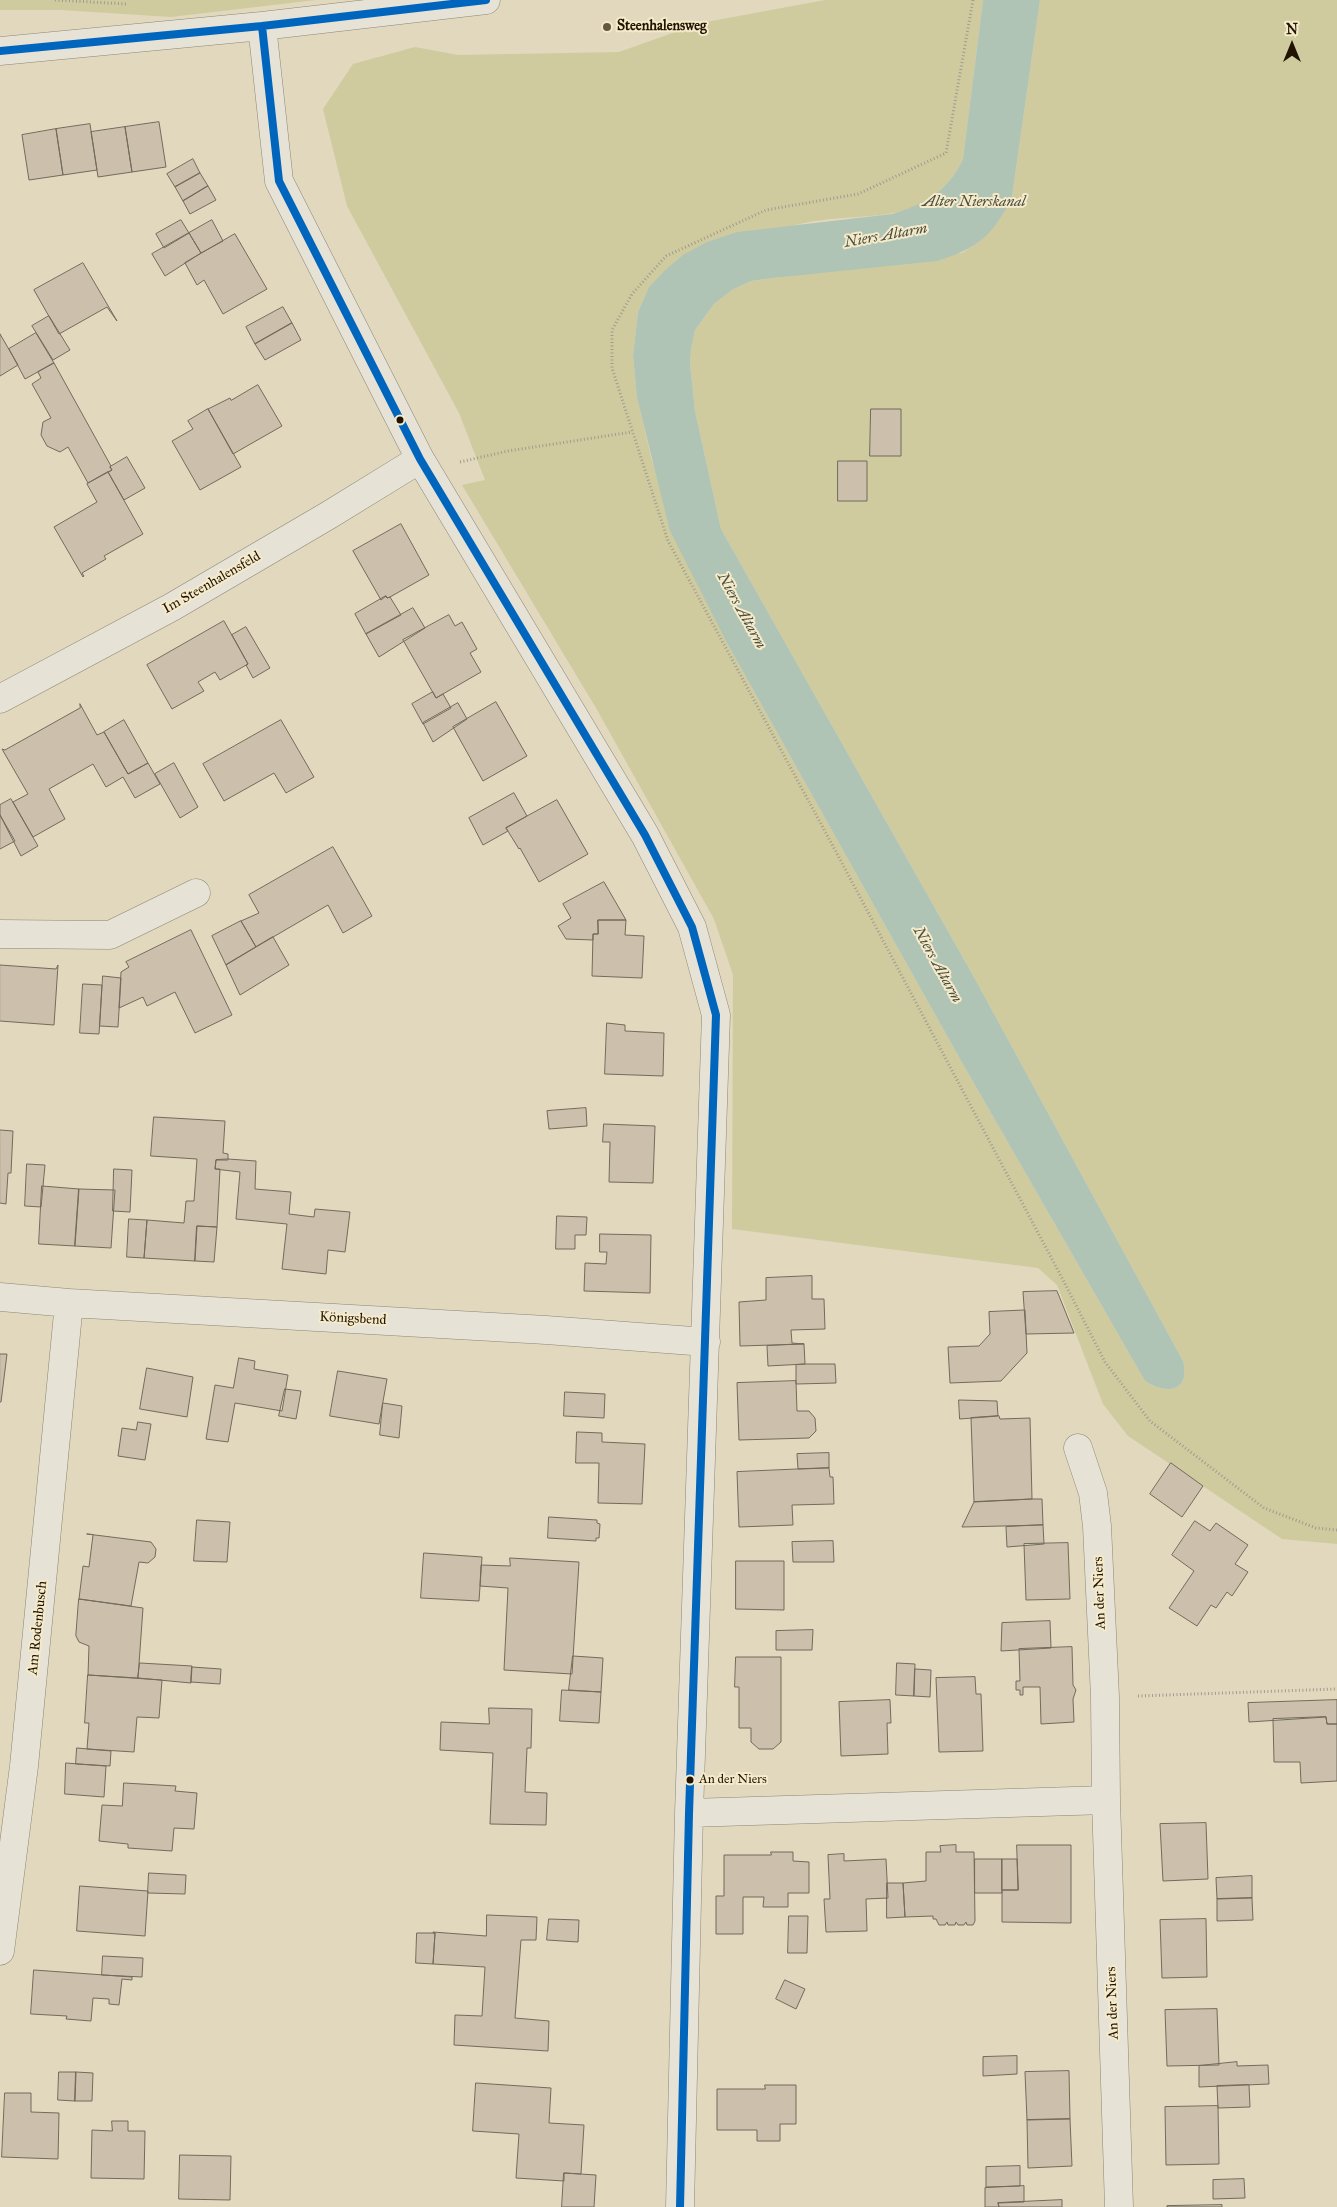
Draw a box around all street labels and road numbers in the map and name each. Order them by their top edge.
street label: Im Steenhalensfeld [160,548,264,618]
street label: Königsbend [319,1309,387,1329]
street label: An der Niers [1090,1556,1110,1630]
street label: Am Rodenbusch [25,1580,51,1676]
street label: An der Niers [1103,1966,1123,2040]

